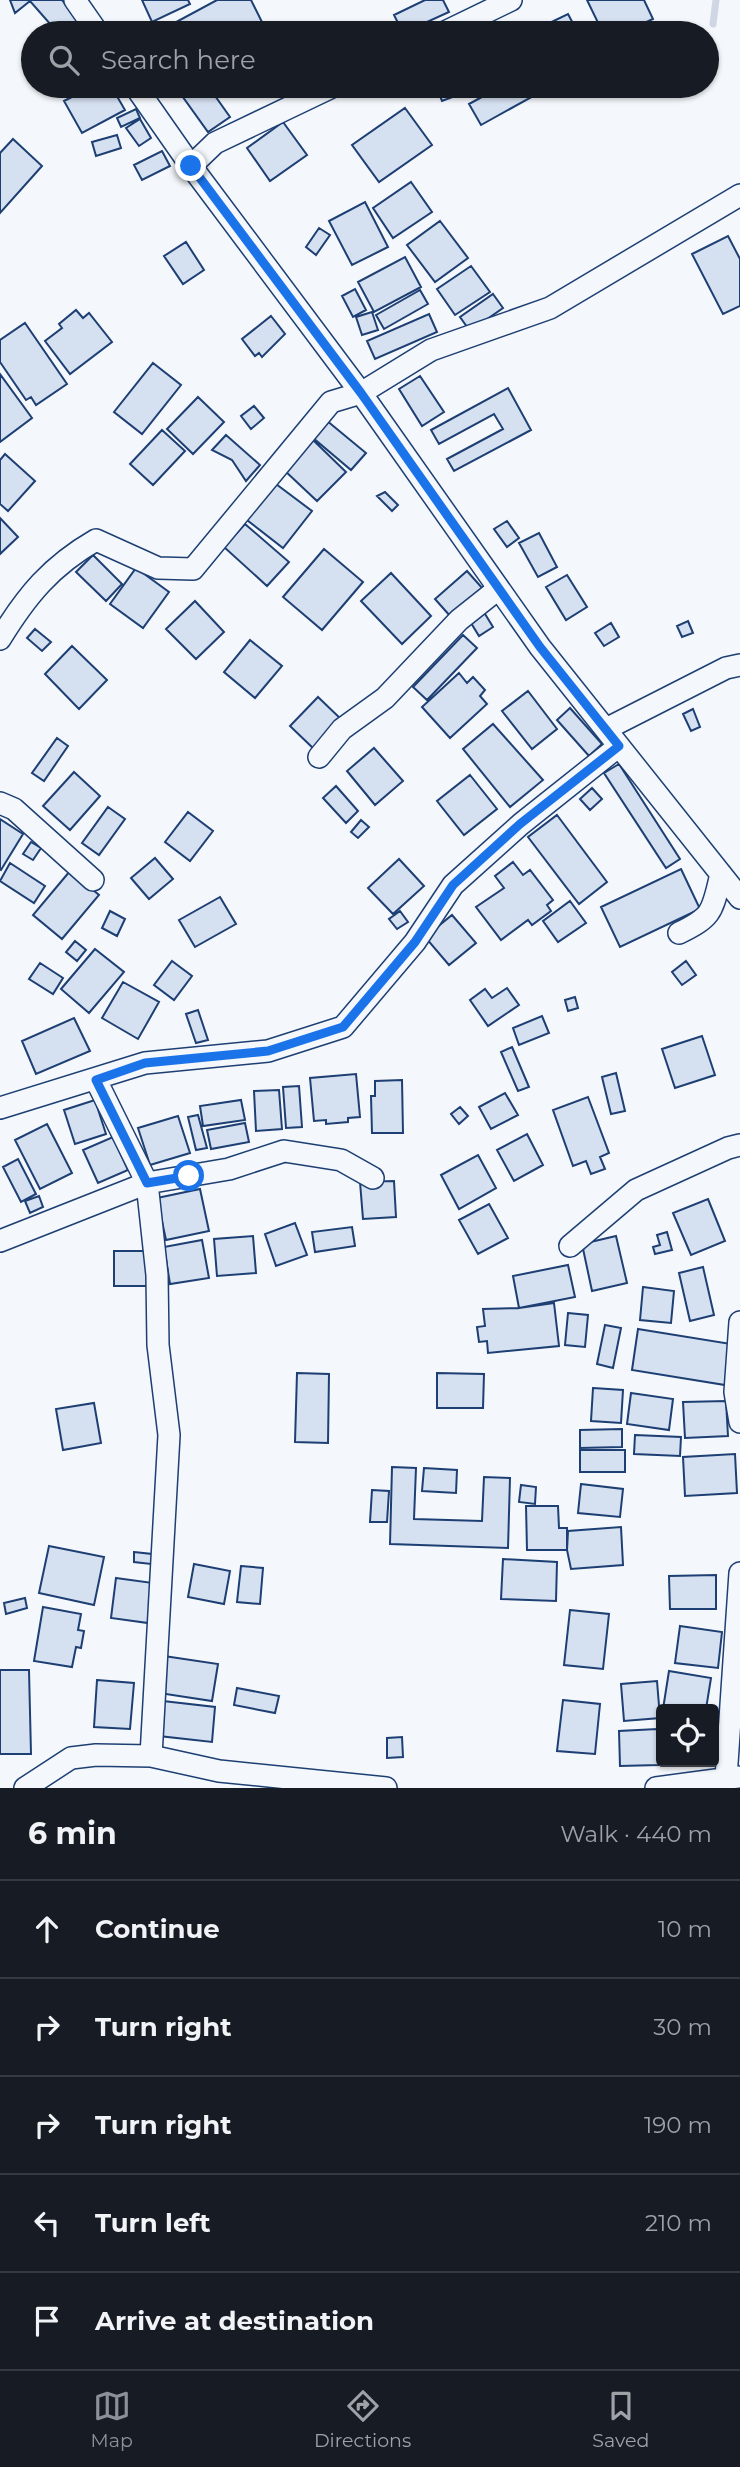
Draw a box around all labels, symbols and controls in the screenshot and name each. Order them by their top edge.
search box [21,21,719,98]
icon: search [45,41,83,79]
text: Search here [101,44,256,76]
route end [175,150,206,181]
route start [173,1160,204,1191]
map controls [656,1704,719,1767]
button: locate [656,1704,719,1767]
text: 6 min [28,1815,117,1852]
text: Walk · 440 m [560,1820,712,1848]
icon: ahead [28,1910,66,1948]
text: Continue [95,1913,220,1945]
text: 10 m [658,1915,712,1943]
icon: right [28,2008,66,2046]
text: Turn right [95,2011,231,2043]
text: 30 m [653,2013,712,2041]
icon: right [28,2106,66,2144]
text: Turn right [95,2109,231,2141]
text: 190 m [644,2111,712,2139]
icon: left [28,2204,66,2242]
text: Turn left [95,2207,211,2239]
text: 210 m [645,2209,712,2237]
icon: arrive [28,2302,66,2340]
text: Arrive at destination [95,2305,374,2337]
tab: Map [91,2387,133,2452]
tab: Directions [314,2387,411,2452]
tab: Saved [592,2387,649,2452]

